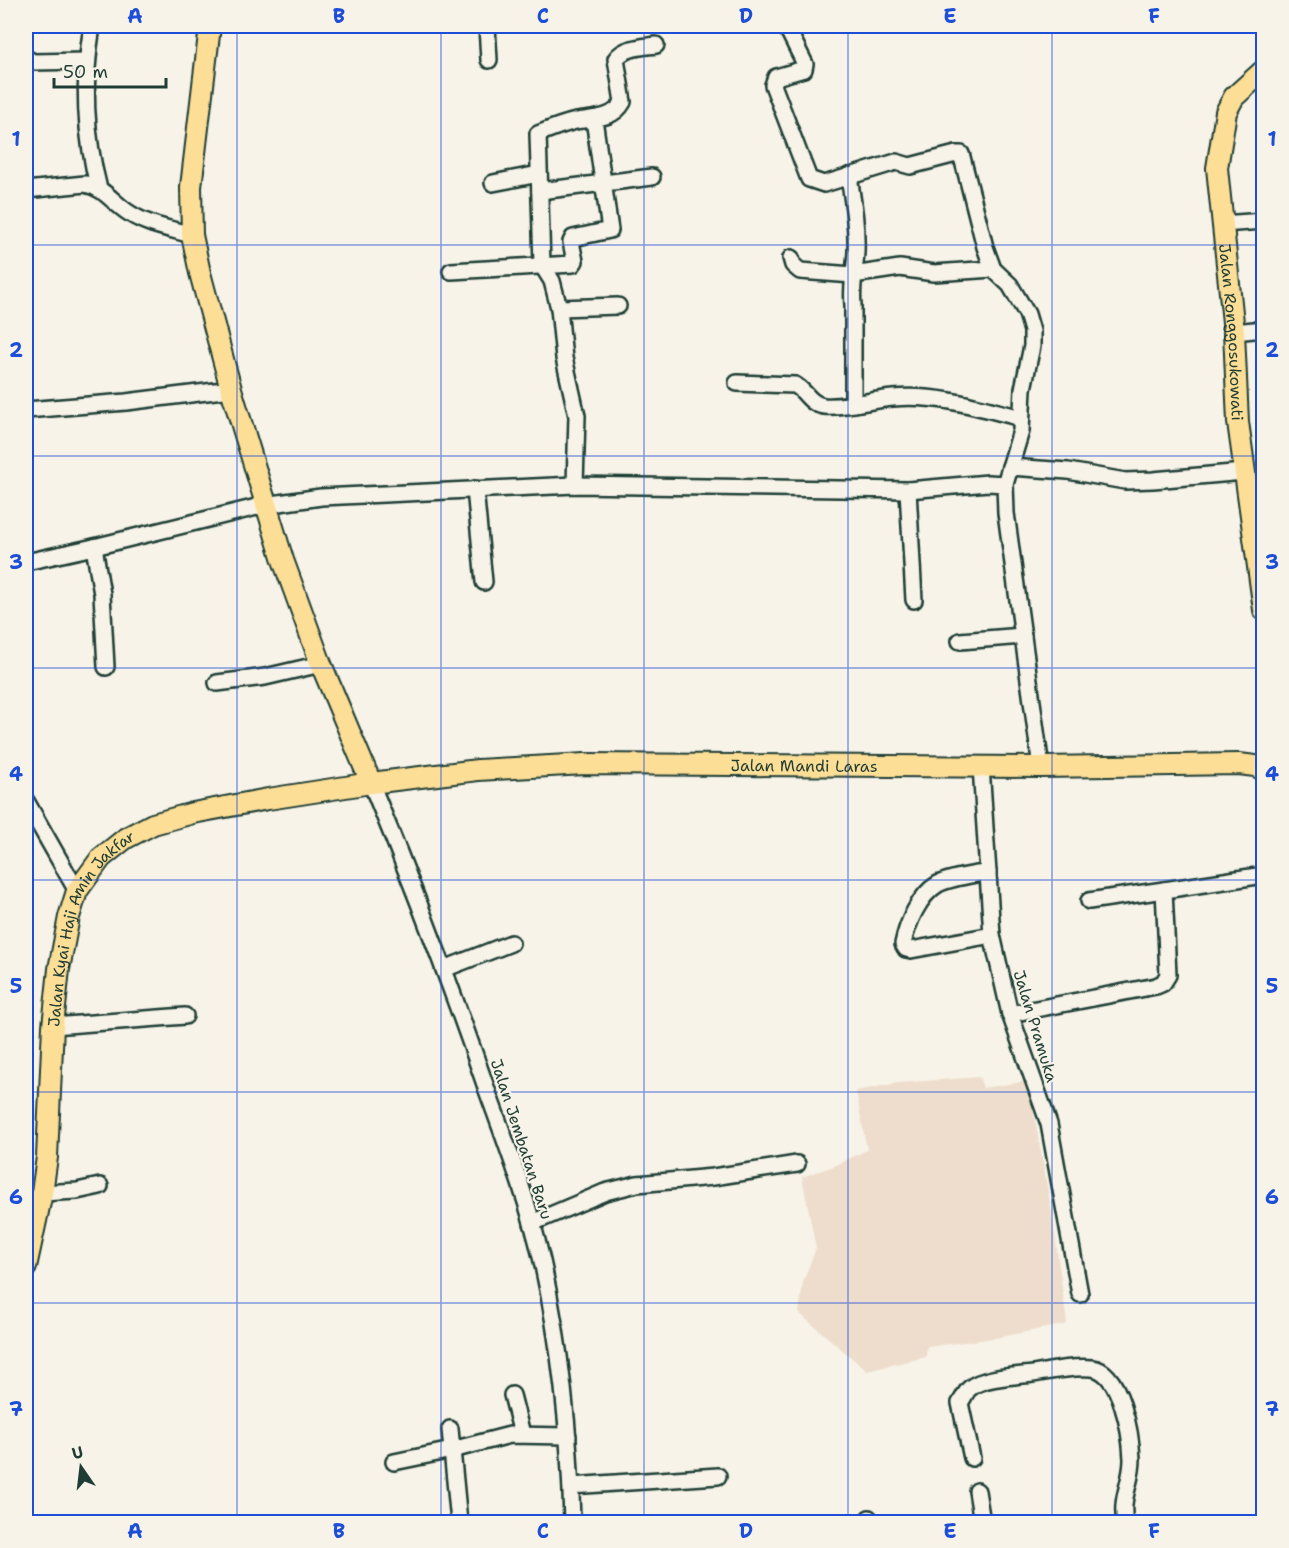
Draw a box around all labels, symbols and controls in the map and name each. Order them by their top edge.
text: A [127,3,143,29]
text: B [333,3,345,29]
text: C [537,3,549,29]
text: D [739,3,753,29]
text: E [943,3,957,29]
text: F [1148,3,1160,29]
scale bar [54,51,166,89]
text: 50 m [63,60,108,84]
text: 1 [11,126,21,152]
text: 1 [1267,126,1277,152]
street label: Jalan Ronggosukowati [1214,243,1248,421]
text: 2 [9,337,23,363]
text: 2 [1265,337,1279,363]
text: 3 [9,549,23,575]
text: 3 [1265,549,1279,575]
street label: Jalan Mandi Laras [730,755,878,777]
text: 4 [9,761,23,787]
text: 4 [1265,761,1279,787]
street label: Jalan Kyai Haji Amin Jakfar [43,825,138,1028]
street label: Jalan Pramuka [1008,967,1063,1085]
text: 5 [10,973,22,999]
text: 5 [1266,973,1278,999]
street label: Jalan Jembatan Baru [486,1056,557,1222]
text: 6 [9,1184,23,1210]
text: 6 [1265,1184,1279,1210]
text: 7 [9,1396,23,1422]
text: 7 [1265,1396,1279,1422]
north arrow [51,1437,111,1497]
text: U [70,1441,85,1464]
text: A [127,1518,143,1544]
text: B [333,1518,345,1544]
text: C [537,1518,549,1544]
text: D [739,1518,753,1544]
text: E [943,1518,957,1544]
text: F [1148,1518,1160,1544]

